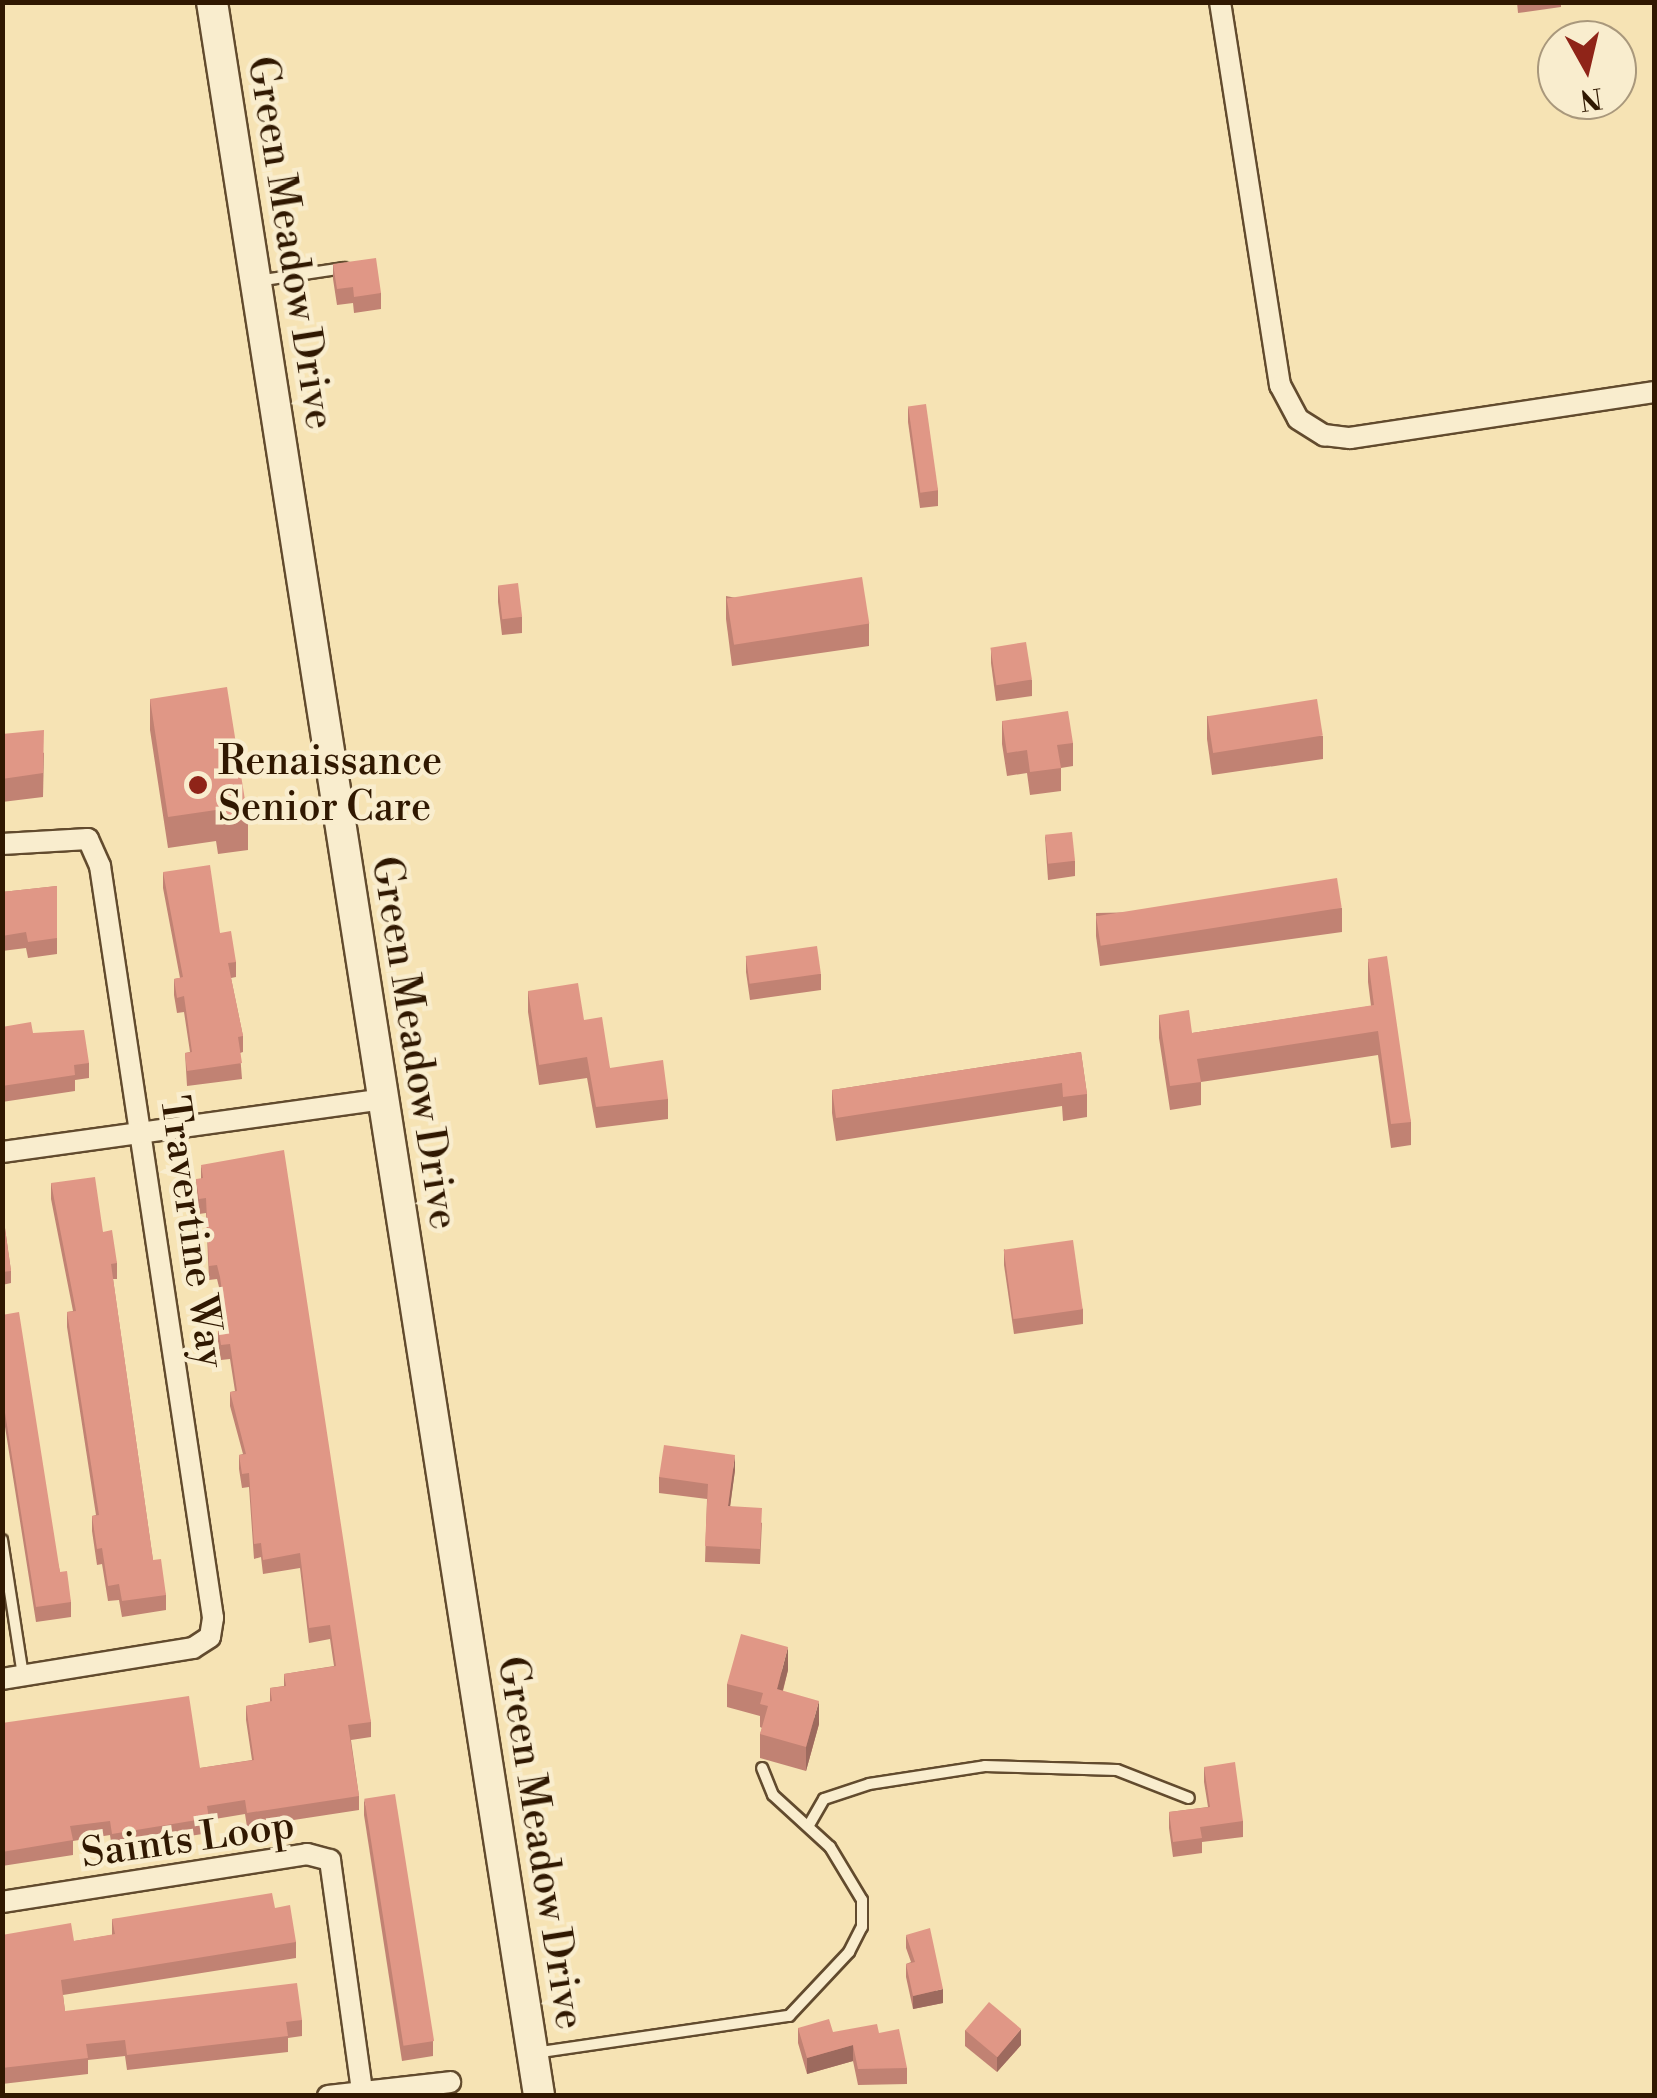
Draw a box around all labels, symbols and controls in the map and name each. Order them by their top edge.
north arrow [1537,20,1637,120]
street label: Green Meadow Drive [237,53,343,433]
text: N [1578,79,1604,117]
place label: Renaissance Senior Care [218,738,442,832]
marker: Renaissance Senior Care [187,774,209,796]
street label: Green Meadow Drive [361,853,467,1233]
street label: Travertine Way [149,1093,235,1371]
street label: Green Meadow Drive [487,1653,593,2033]
street label: Saints Loop [78,1801,298,1879]

